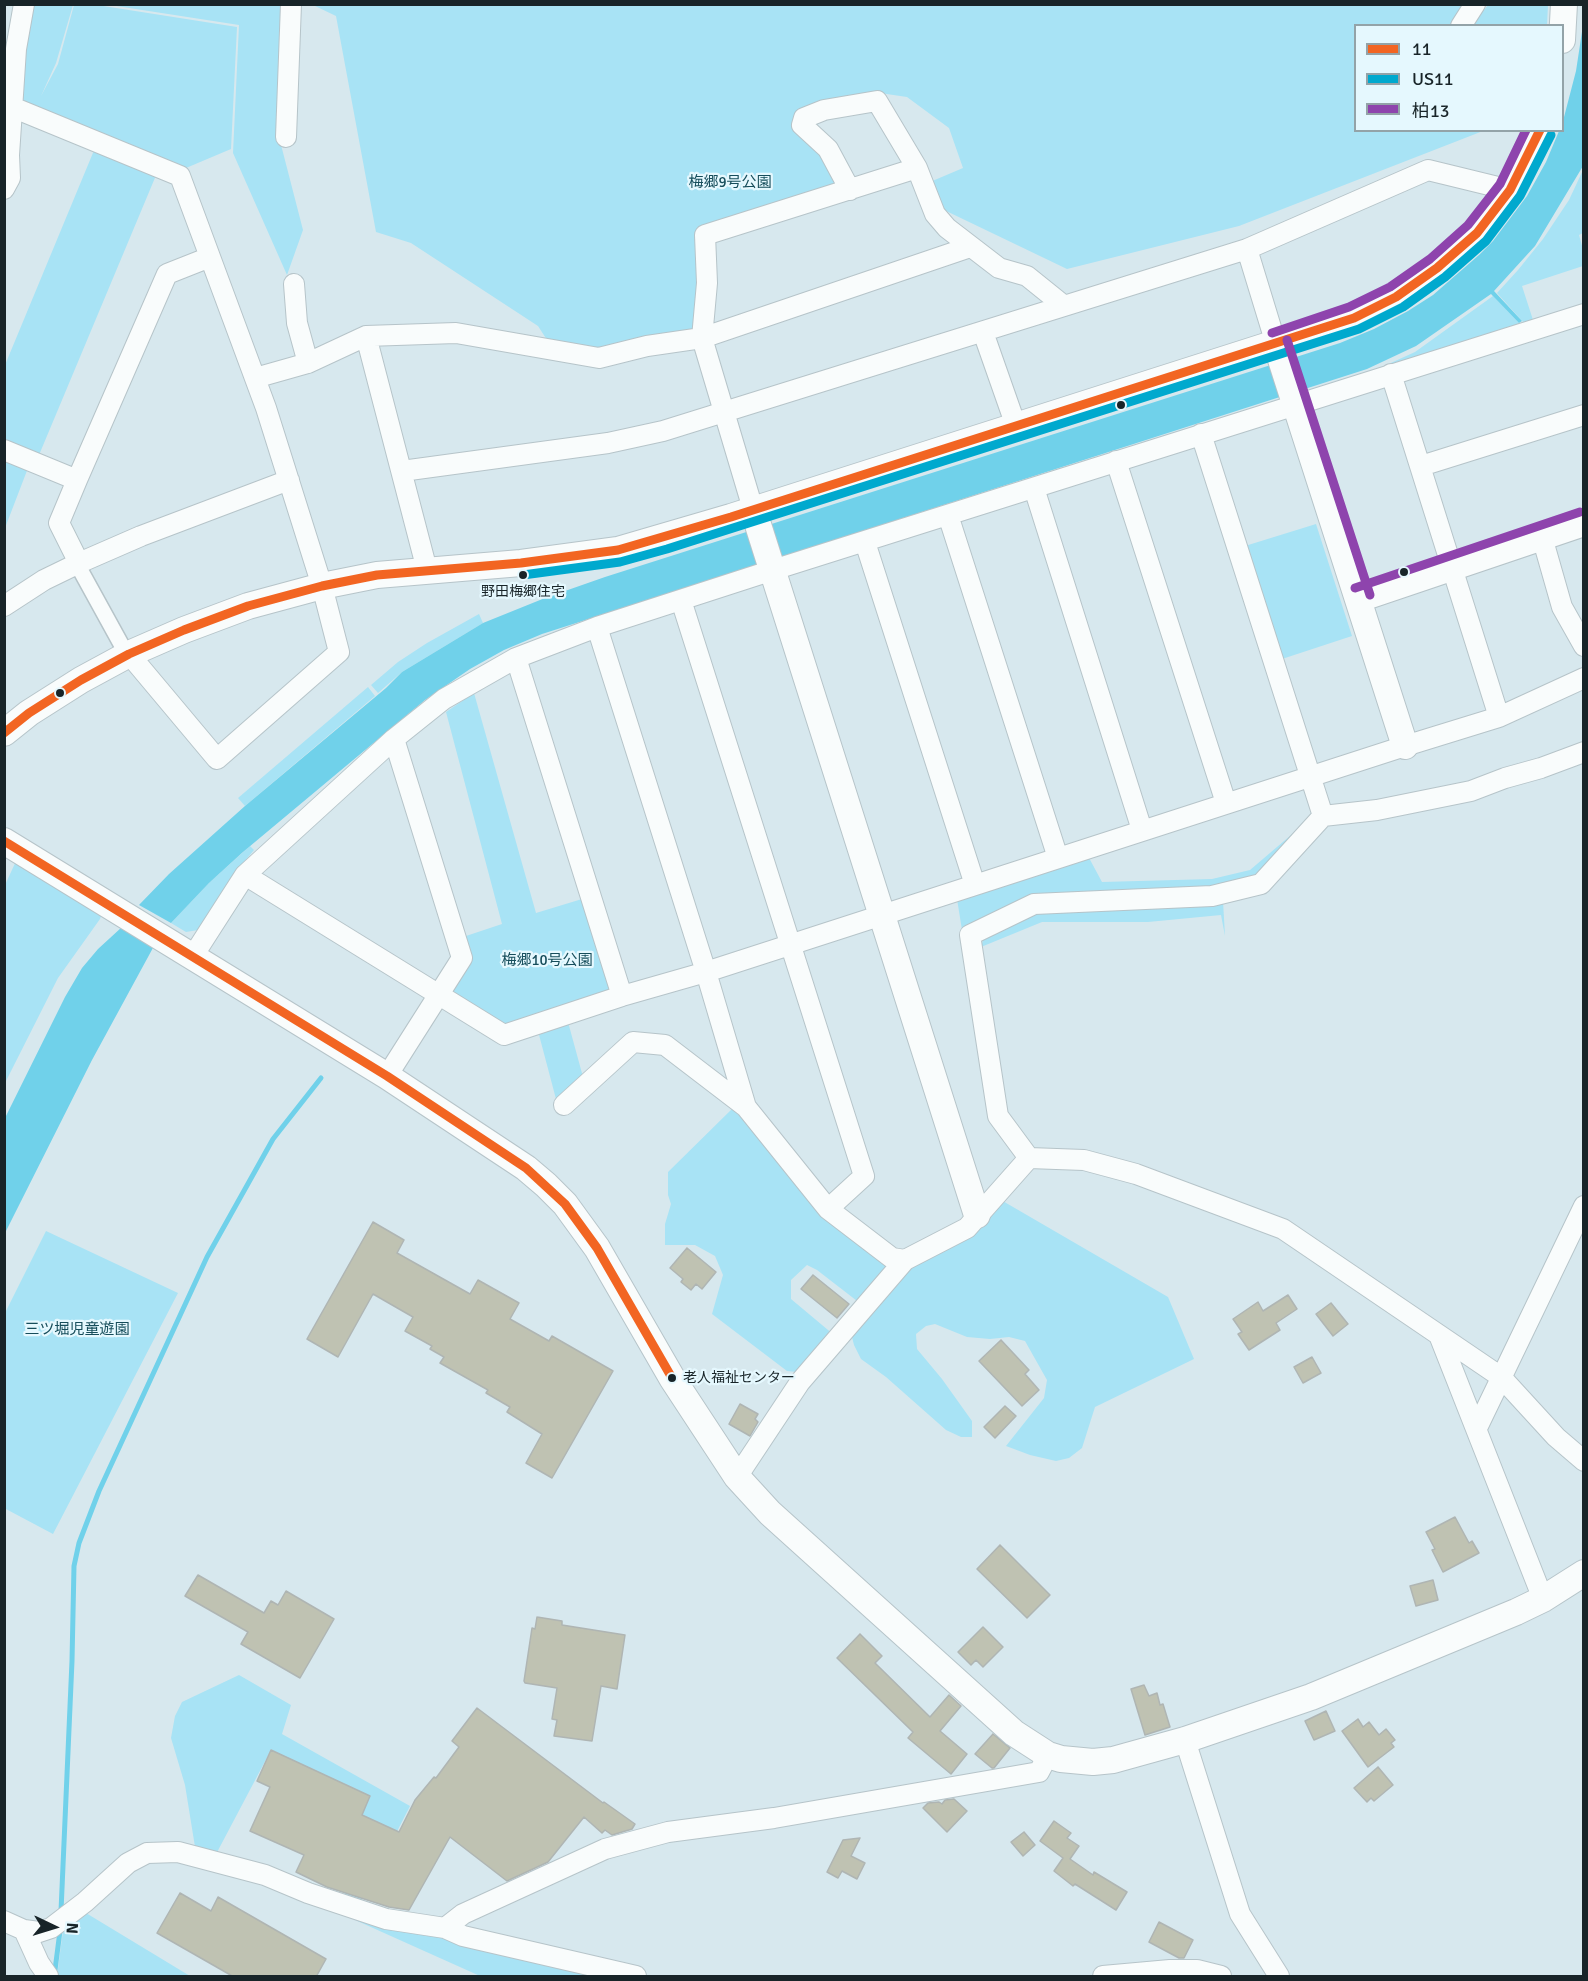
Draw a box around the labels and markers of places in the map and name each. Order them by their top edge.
unlabelled marker [1115,399,1127,411]
unlabelled marker [1398,566,1410,578]
marker: 野田梅郷住宅 [517,569,529,581]
place label: 野田梅郷住宅 [481,584,565,600]
unlabelled marker [54,687,66,699]
place label: 老人福祉センター [683,1370,795,1386]
marker: 老人福祉センター [666,1372,678,1384]

